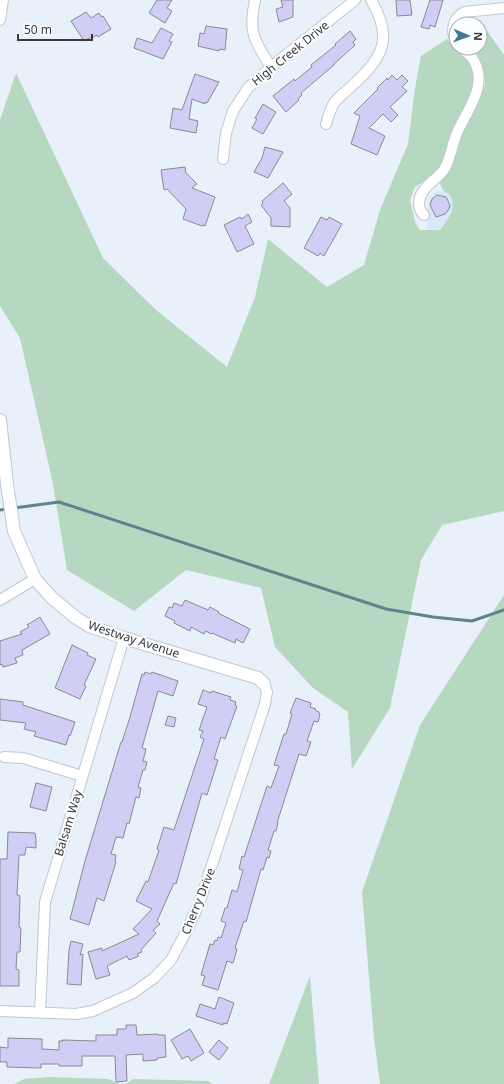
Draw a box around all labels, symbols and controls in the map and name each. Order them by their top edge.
scale bar [18,16,92,42]
street label: High Creek Drive [248,16,332,89]
north arrow [448,16,488,56]
text: 50 m [24,21,52,38]
text: N [471,32,486,41]
street label: Westway Avenue [86,616,182,662]
street label: Balsam Way [50,787,86,858]
street label: Cherry Drive [177,865,219,937]

